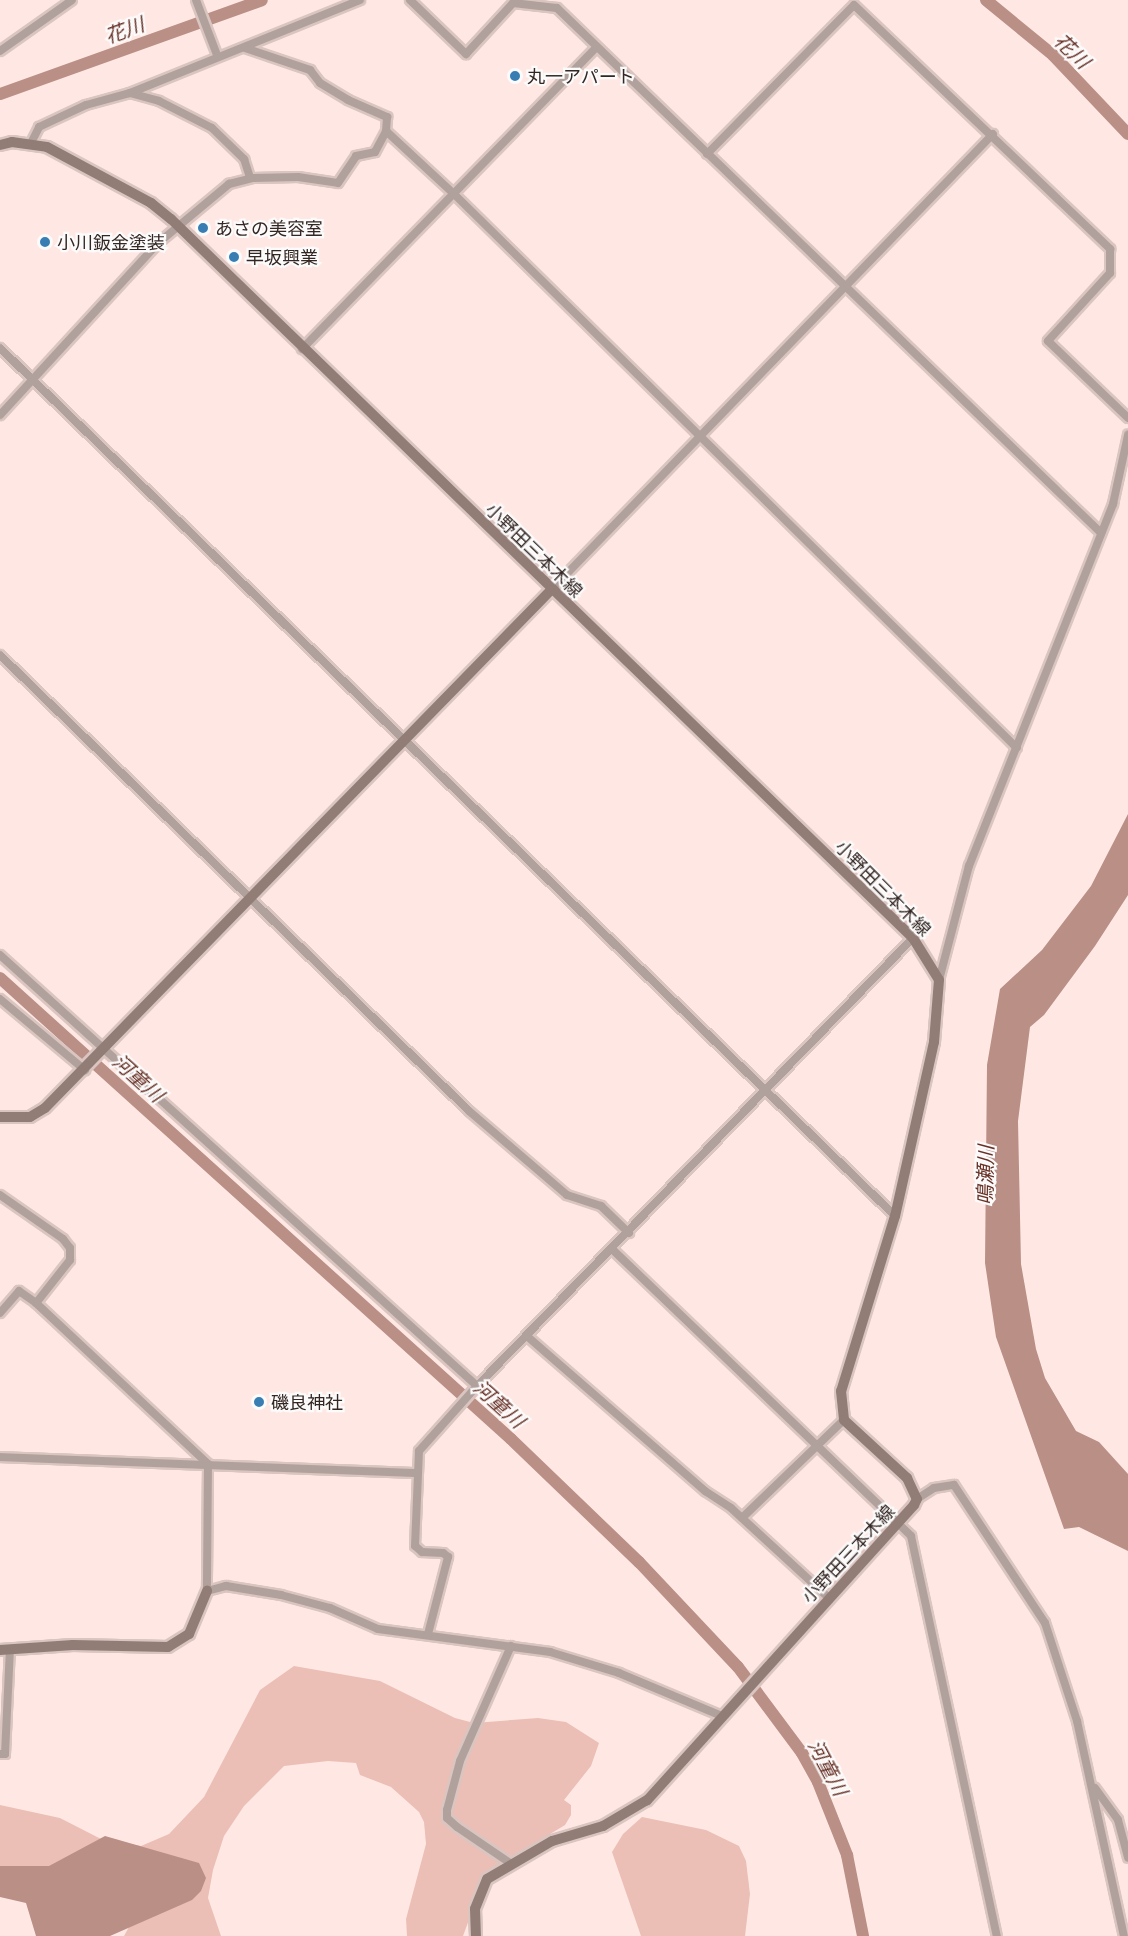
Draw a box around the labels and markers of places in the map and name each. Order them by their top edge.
place label: 丸一アパート [527,65,635,87]
marker: 丸一アパート [508,69,522,83]
place label: あさの美容室 [215,217,323,239]
marker: あさの美容室 [196,221,210,235]
place label: 小川鈑金塗装 [57,231,165,253]
marker: 小川鈑金塗装 [38,235,52,249]
place label: 早坂興業 [246,246,318,268]
marker: 早坂興業 [227,250,241,264]
place label: 磯良神社 [271,1391,343,1413]
marker: 磯良神社 [252,1395,266,1409]

